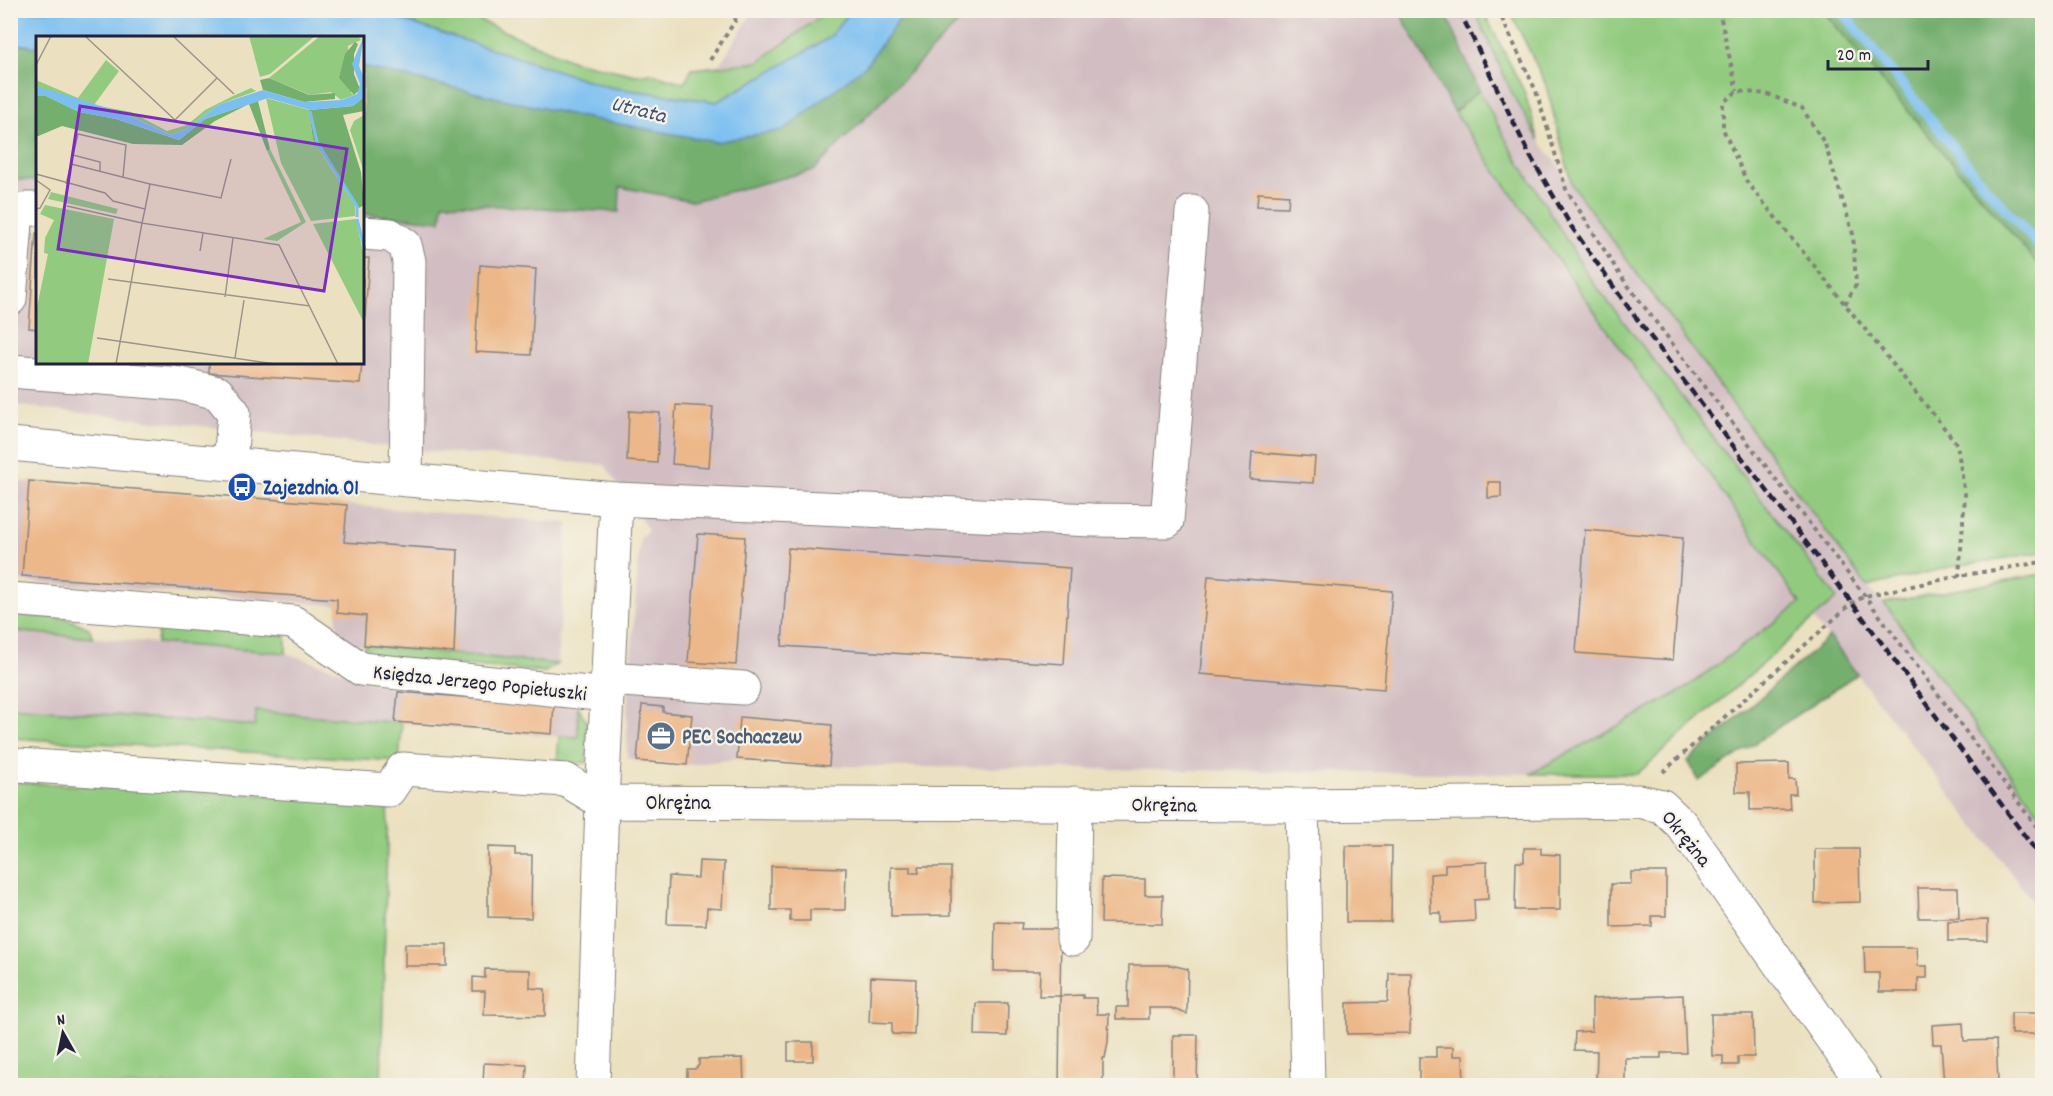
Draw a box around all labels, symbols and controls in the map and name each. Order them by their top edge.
scale bar [1828,33,1928,71]
inset map [36,36,364,364]
text: 20 m [1837,44,1871,69]
water label: Utrata [607,90,671,134]
bus stop icon: Zajezdnia 01 [226,471,258,503]
place label: Zajezdnia 01 [263,475,359,505]
street label: Księdza Jerzego Popiełuszki [371,659,588,711]
office icon: PEC Sochaczew [645,720,677,752]
place label: PEC Sochaczew [682,724,802,754]
street label: Okrężna [645,790,712,820]
street label: Okrężna [1131,791,1198,823]
street label: Okrężna [1652,805,1718,876]
north arrow [33,1003,93,1063]
text: N [55,1009,67,1033]

